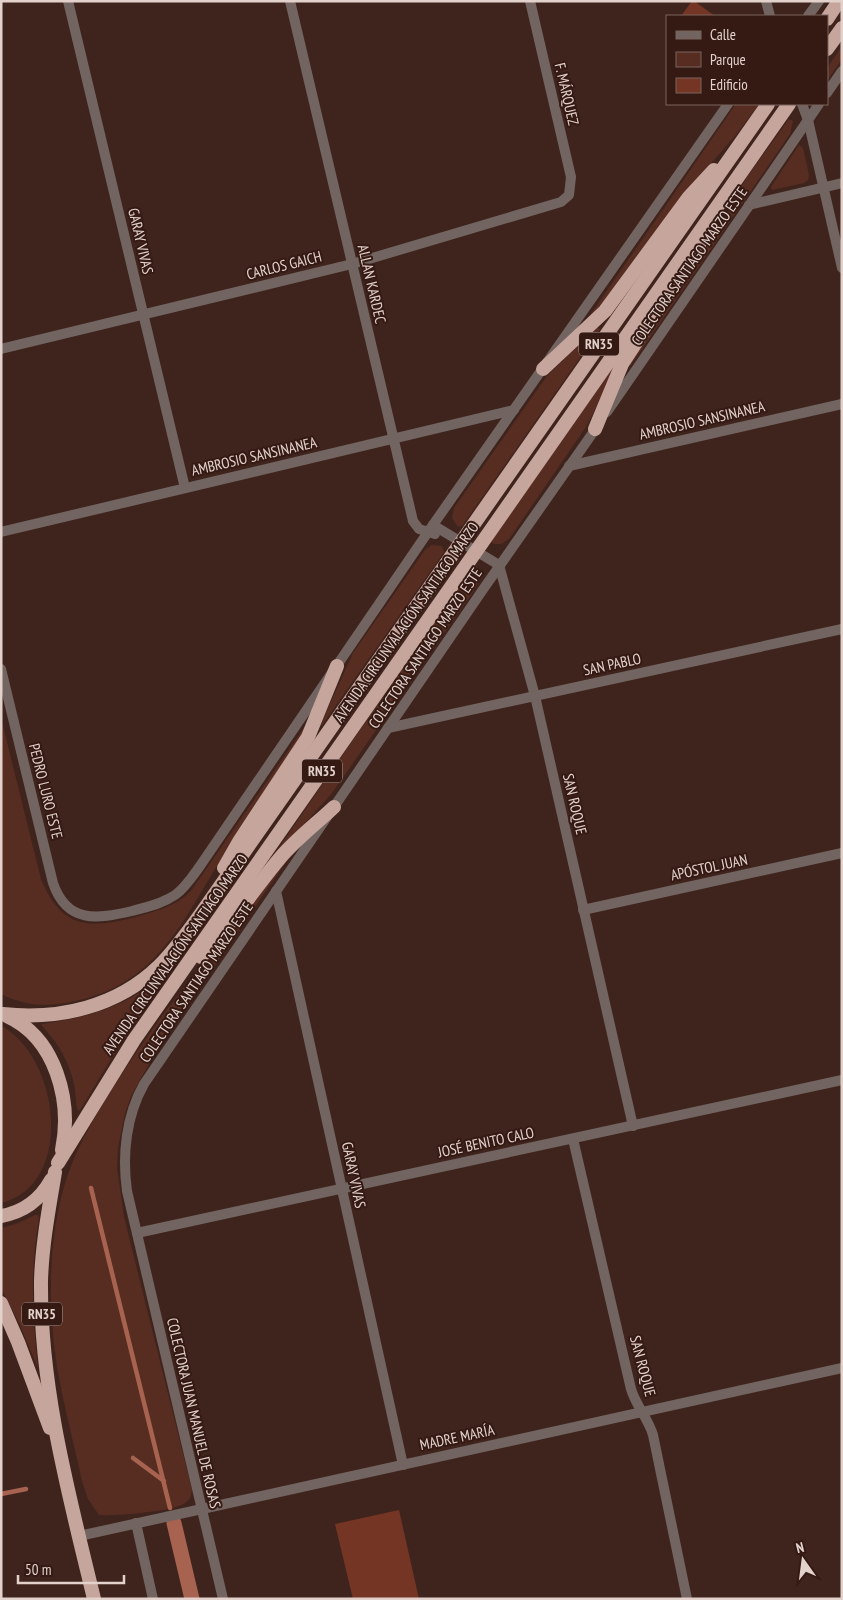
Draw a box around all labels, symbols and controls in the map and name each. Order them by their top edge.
legend [666,15,828,105]
text: Calle [710,25,736,44]
text: Parque [710,50,746,69]
street label: F. MÁRQUEZ [551,61,583,128]
text: Edificio [710,75,748,94]
street label: COLECTORA SANTIAGO MARZO ESTE [627,183,751,349]
street label: GARAY VIVAS [124,206,158,276]
street label: ALLAN KARDEC [354,243,390,325]
street label: CARLOS GAICH [244,246,324,284]
road number: RN35 [579,332,619,356]
street label: AMBROSIO SANSINANEA [637,396,768,444]
street label: AMBROSIO SANSINANEA [189,432,320,480]
street label: AVENIDA CIRCUNVALACIÓN SANTIAGO MARZO [329,518,483,726]
street label: COLECTORA SANTIAGO MARZO ESTE [364,564,486,732]
street label: SAN PABLO [581,649,643,679]
street label: PEDRO LURO ESTE [25,741,67,841]
road number: RN35 [302,759,342,782]
street label: SAN ROQUE [559,772,591,836]
street label: AVENIDA CIRCUNVALACIÓN SANTIAGO MARZO [98,850,252,1058]
street label: APÓSTOL JUAN [669,850,749,884]
street label: COLECTORA SANTIAGO MARZO ESTE [135,898,257,1066]
street label: JOSÉ BENITO CALO [435,1123,536,1162]
street label: GARAY VIVAS [338,1140,370,1210]
road number: RN35 [22,1302,62,1326]
street label: COLECTORA JUAN MANUEL DE ROSAS [163,1316,225,1510]
street label: SAN ROQUE [626,1333,660,1399]
street label: MADRE MARÍA [418,1420,497,1454]
north arrow [778,1535,828,1585]
text: N [794,1538,806,1557]
scale bar [18,1552,124,1584]
text: 50 m [25,1560,51,1579]

